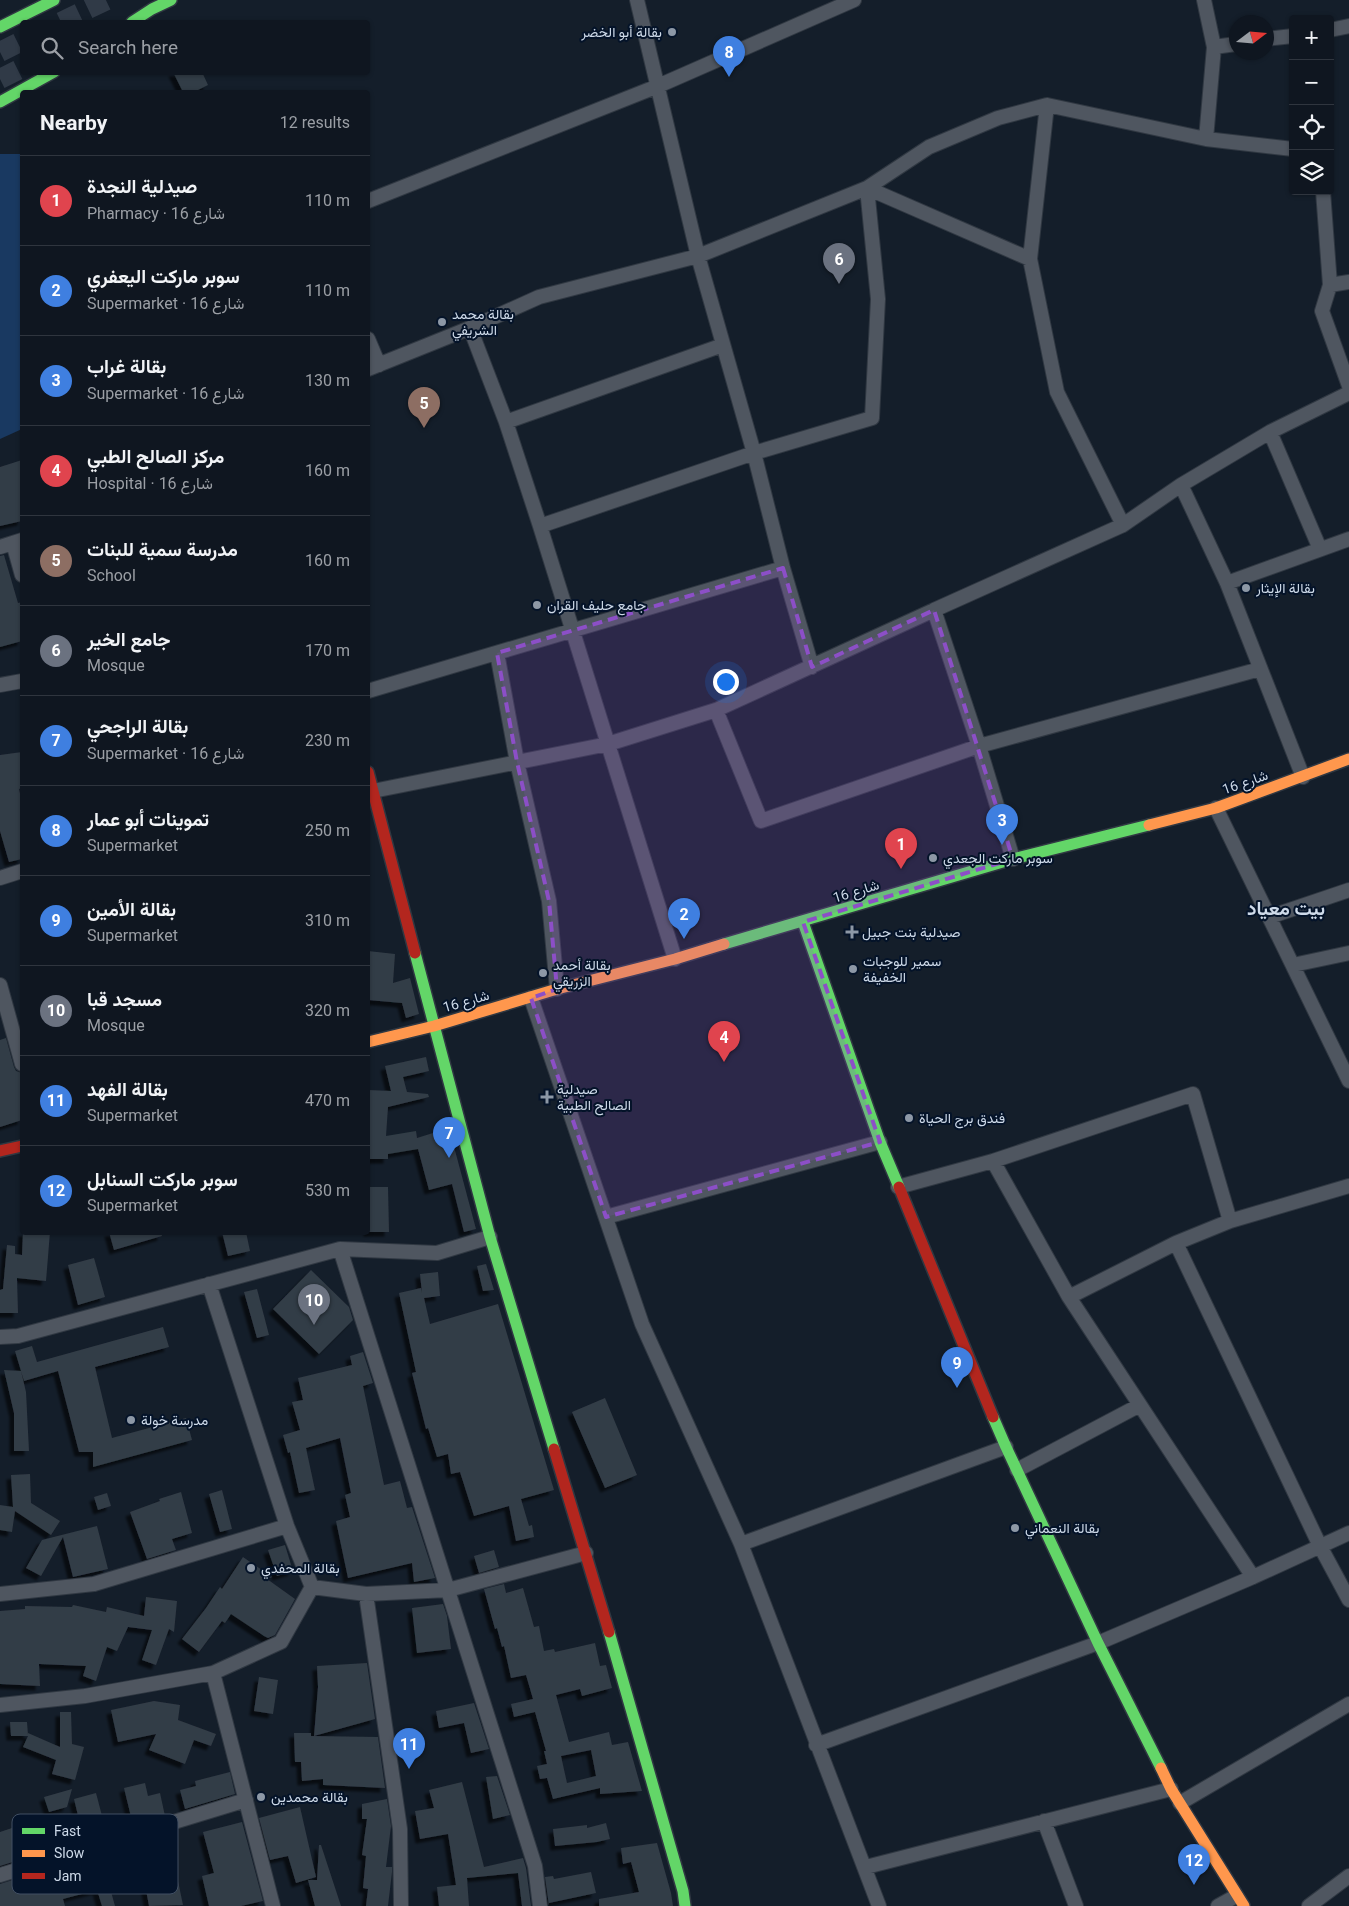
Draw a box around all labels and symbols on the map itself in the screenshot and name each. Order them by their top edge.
north arrow [1229,15,1274,60]
place label: بقالة أبو الخضر [580,24,662,41]
marker: بقالة أبو الخضر [666,26,678,38]
pin: 8 [713,36,745,77]
pin: 6 [823,243,855,284]
place label: بقالة محمد الشريفي [452,306,514,342]
marker: بقالة محمد الشريفي [436,316,448,328]
pin: 5 [408,387,440,428]
place label: بقالة الإيثار [1255,580,1315,598]
marker: بقالة الإيثار [1240,582,1252,594]
place label: جامع حليف القران [547,597,646,616]
marker: جامع حليف القران [531,599,543,611]
your location [713,669,739,695]
street label: شارع 16 [1220,767,1271,800]
pin: 3 [986,804,1018,845]
pin: 1 [885,828,917,869]
place label: سوبر ماركت الجعدي [943,850,1053,870]
marker: سوبر ماركت الجعدي [927,852,939,864]
street label: شارع 16 [831,876,882,908]
district label: بيت معياد [1247,897,1325,920]
pin: 2 [668,898,700,939]
place label: صيدلية بنت جبيل [862,924,961,941]
marker: صيدلية بنت جبيل [846,926,858,938]
place label: سمير للوجبات الخفيفة [863,953,941,985]
place label: بقالة أحمد الزريقي [553,957,611,993]
marker: سمير للوجبات الخفيفة [847,963,859,975]
marker: بقالة أحمد الزريقي [537,967,549,979]
street label: شارع 16 [441,987,492,1018]
pin: 4 [708,1021,740,1062]
place label: صيدلية الصالح الطبية [557,1081,631,1116]
marker: صيدلية الصالح الطبية [541,1091,553,1103]
place label: فندق برج الحياة [919,1110,1005,1129]
marker: فندق برج الحياة [903,1112,915,1124]
pin: 7 [433,1117,465,1158]
pin: 10 [298,1284,330,1325]
pin: 9 [941,1347,973,1388]
place label: مدرسة خولة [141,1412,208,1429]
marker: مدرسة خولة [125,1414,137,1426]
place label: بقالة النعماني [1025,1520,1099,1540]
marker: بقالة النعماني [1009,1522,1021,1534]
place label: بقالة المحفدي [261,1560,340,1580]
marker: بقالة المحفدي [245,1562,257,1574]
pin: 11 [393,1728,425,1769]
place label: بقالة محمدين [271,1789,348,1806]
marker: بقالة محمدين [255,1791,267,1803]
legend [12,1814,178,1894]
text: Fast [54,1823,81,1839]
pin: 12 [1178,1844,1210,1885]
text: Slow [54,1845,85,1861]
text: Jam [54,1868,82,1884]

